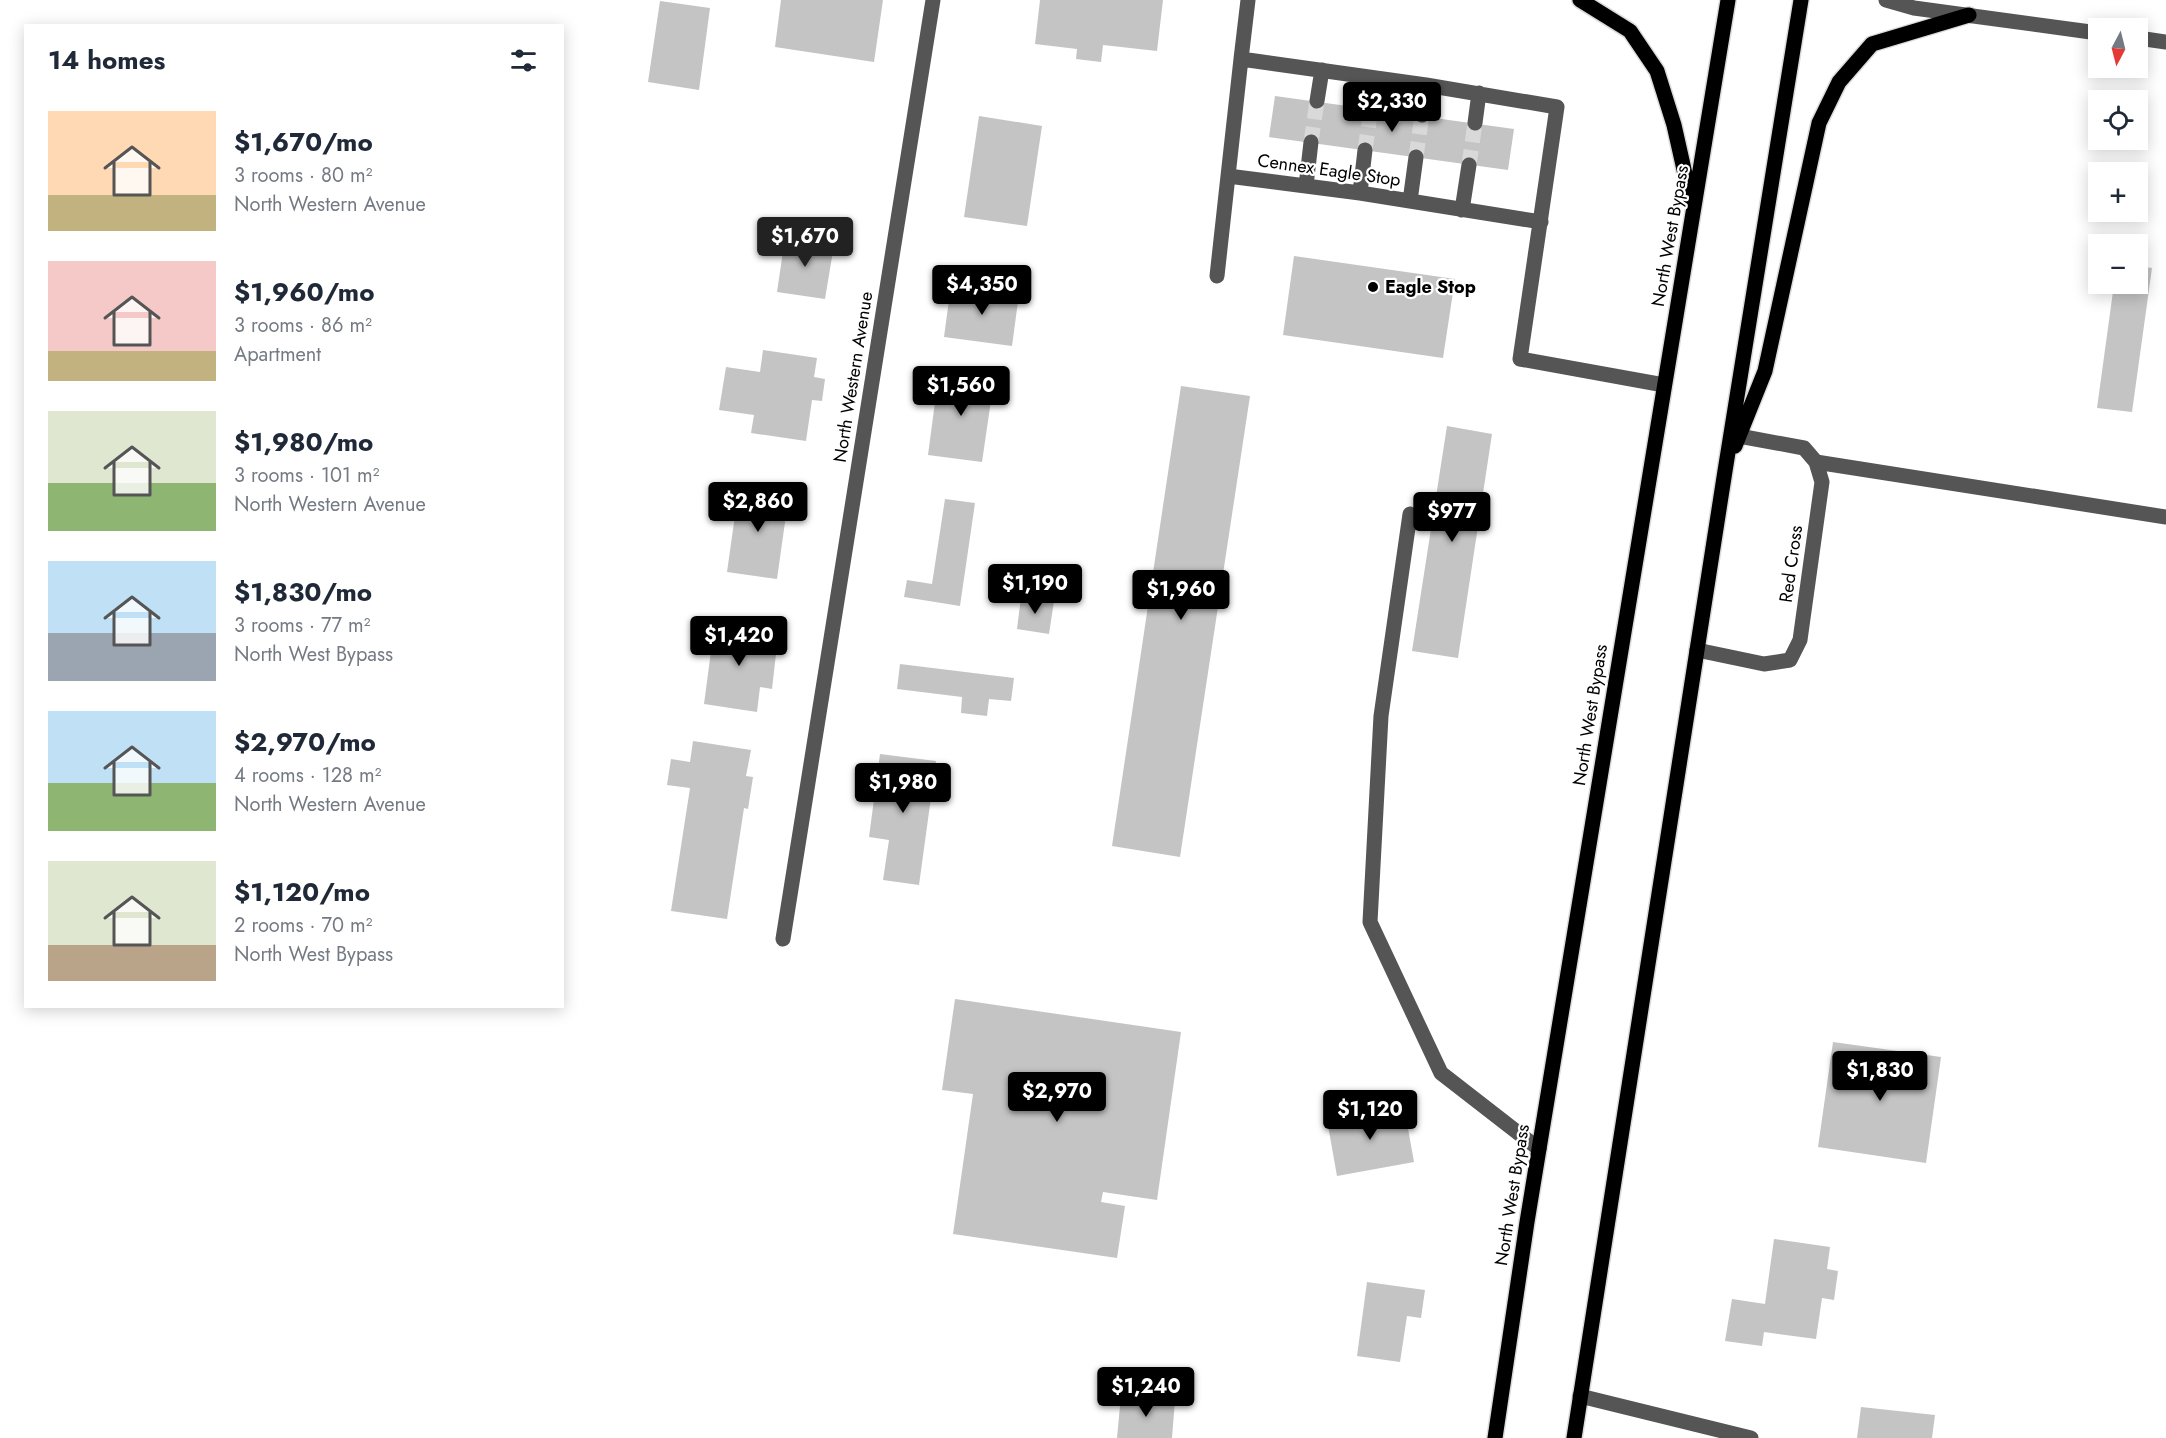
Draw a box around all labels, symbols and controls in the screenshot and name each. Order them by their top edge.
north arrow [2088,18,2148,78]
map controls [2088,18,2148,294]
text: 14 homes [48,41,165,79]
icon: filters [507,44,540,77]
pin: $2,330 [1343,82,1441,133]
text: $2,330 [1357,87,1427,116]
button: locate [2088,90,2148,150]
text: $1,670/mo [234,123,373,161]
icon: home [96,135,168,207]
street label: Cennex Eagle Stop [1256,147,1402,193]
text: 3 rooms · 80 m² [234,161,372,190]
button: + [2088,162,2148,222]
street label: North West Bypass [1645,163,1695,309]
text: North Western Avenue [234,190,426,219]
pin: $1,670 [756,217,854,268]
text: $1,670 [771,222,839,251]
button: − [2088,234,2148,294]
pin: $4,350 [933,265,1031,316]
text: $4,350 [946,270,1018,299]
text: $1,960/mo [234,273,374,311]
place label: Eagle Stop [1385,274,1476,300]
marker: Eagle Stop [1366,280,1380,294]
icon: home [96,285,168,357]
street label: North Western Avenue [827,290,879,464]
text: 3 rooms · 86 m² [234,311,372,340]
text: Apartment [234,340,321,369]
pin: $1,560 [912,366,1010,417]
text: $1,560 [927,371,995,400]
text: $1,980/mo [234,423,373,461]
icon: home [96,435,168,507]
text: 3 rooms · 101 m² [234,461,380,490]
pin: $2,860 [709,482,807,533]
text: $2,860 [722,487,794,516]
text: North Western Avenue [234,490,426,519]
pin: $977 [1416,492,1488,543]
text: $977 [1427,497,1477,526]
street label: Red Cross [1773,524,1809,604]
pin: $1,190 [986,564,1084,615]
text: $1,190 [1002,569,1068,598]
pin: $1,960 [1132,570,1230,621]
text: $1,830/mo [234,573,372,611]
text: $1,960 [1146,575,1216,604]
icon: home [96,585,168,657]
text: 3 rooms · 77 m² [234,611,371,640]
pin: $1,420 [690,616,788,667]
text: $1,420 [704,621,774,650]
text: North West Bypass [234,640,393,669]
street label: North West Bypass [1566,642,1614,788]
text: $2,970/mo [234,723,376,761]
icon: home [96,735,168,807]
text: 4 rooms · 128 m² [234,761,382,790]
pin: $1,980 [854,763,952,814]
text: $1,980 [869,768,937,797]
text: North Western Avenue [234,790,426,819]
text: $1,120/mo [234,873,370,911]
icon: home [96,885,168,957]
text: 2 rooms · 70 m² [234,911,372,940]
text: North West Bypass [234,940,393,969]
pin: $1,830 [1831,1051,1929,1102]
text: $1,830 [1846,1056,1914,1085]
pin: $2,970 [1008,1072,1106,1123]
text: $2,970 [1022,1077,1092,1106]
pin: $1,120 [1321,1090,1419,1141]
text: $1,120 [1337,1095,1403,1124]
street label: North West Bypass [1488,1122,1536,1268]
pin: $1,240 [1097,1367,1195,1418]
text: $1,240 [1111,1372,1181,1401]

